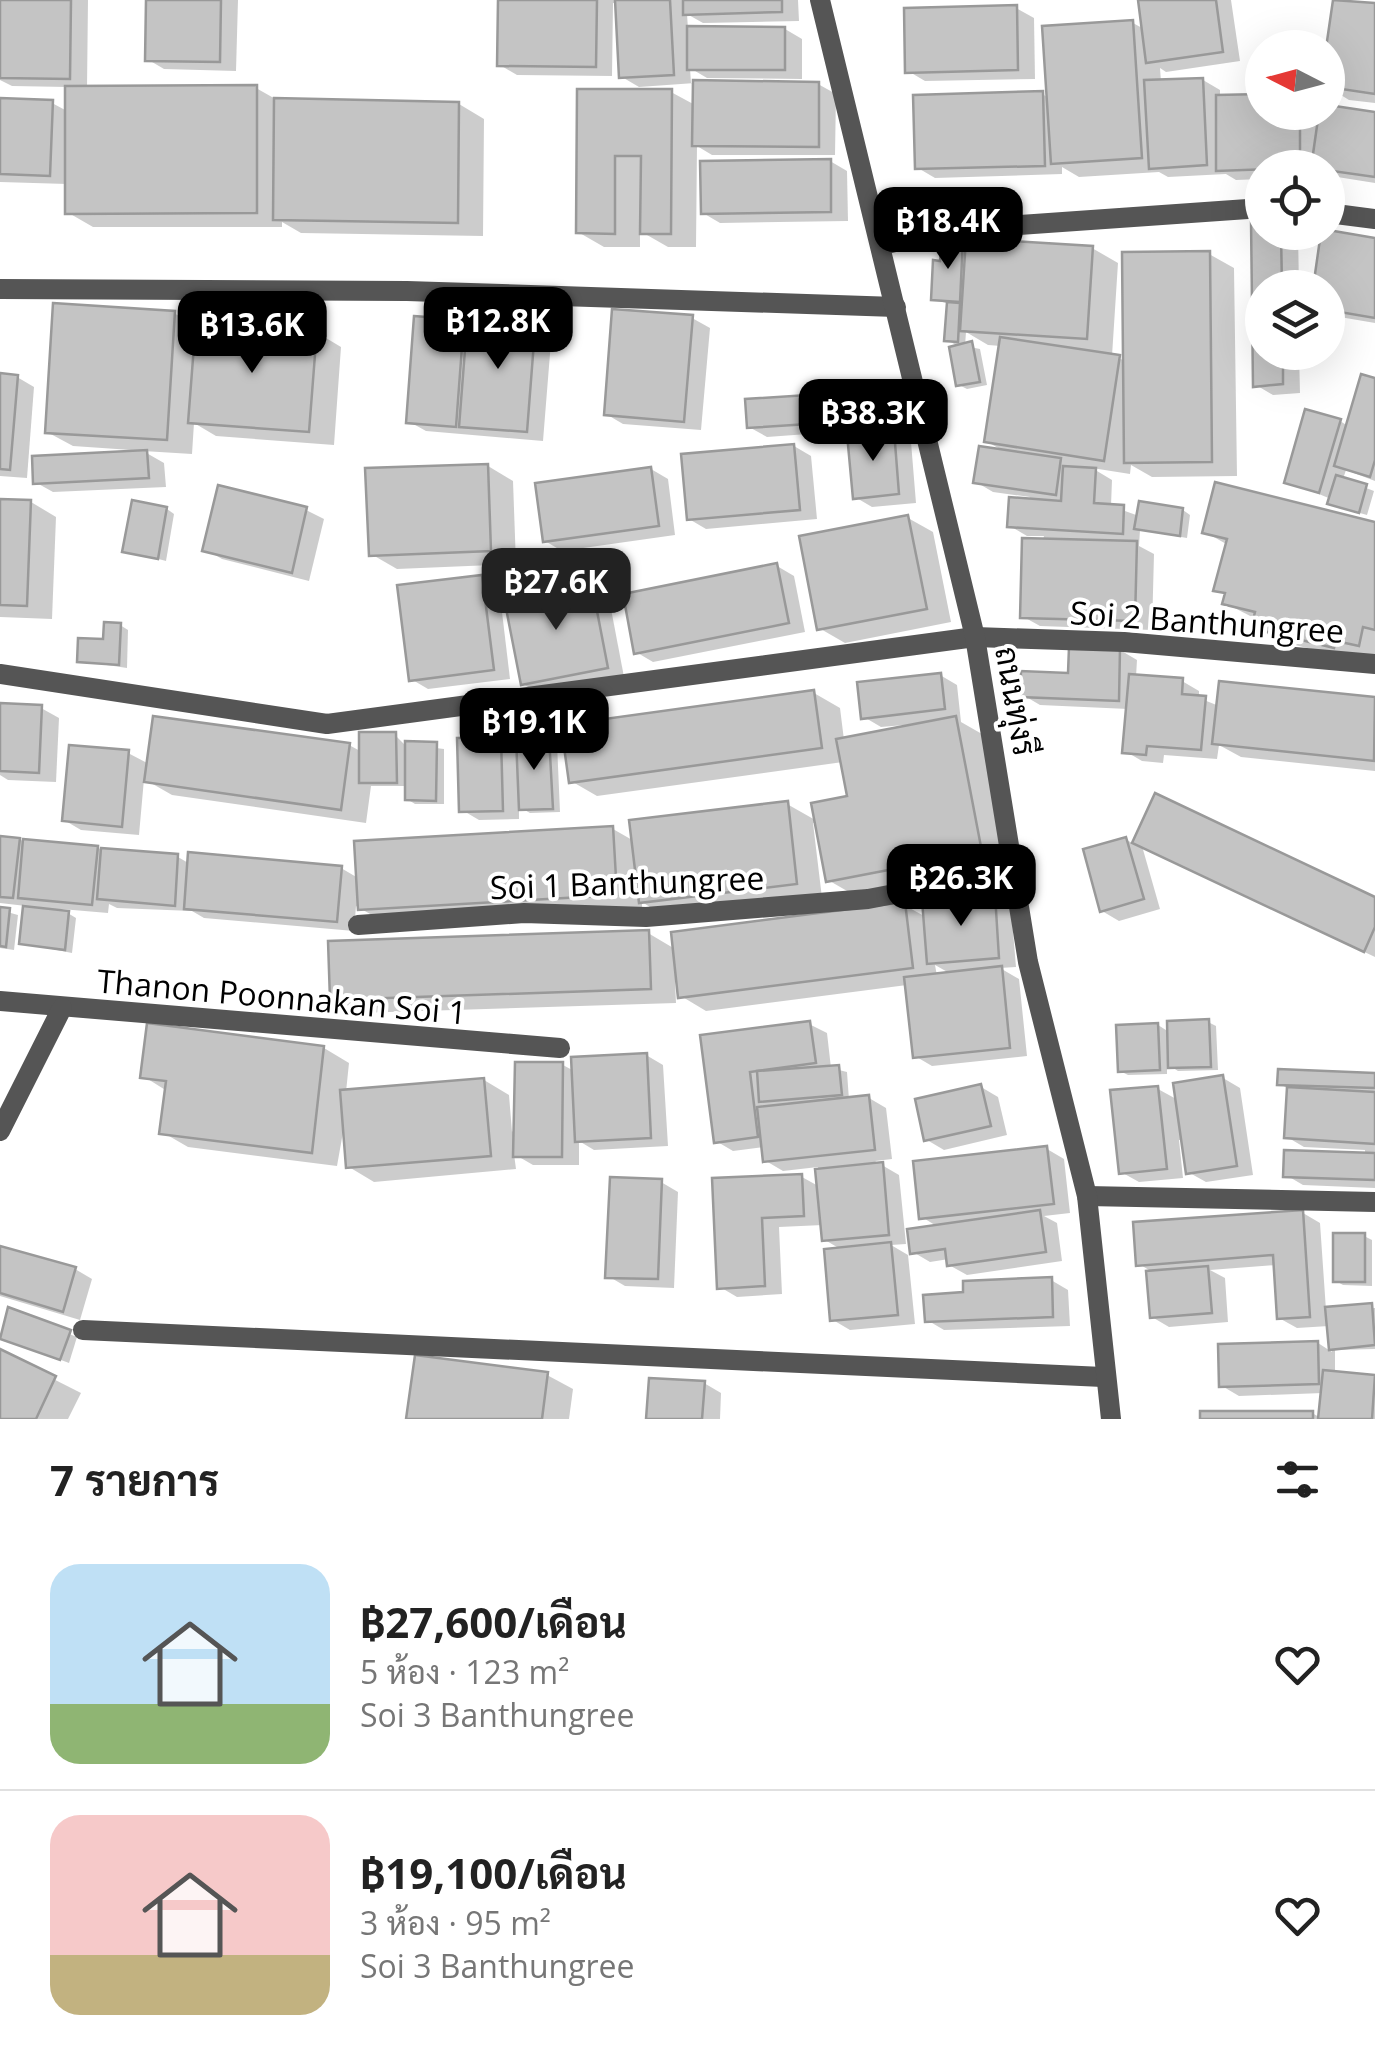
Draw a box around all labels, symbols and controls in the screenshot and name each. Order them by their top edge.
north arrow [1245,30,1345,130]
map controls [1245,30,1345,370]
button: locate [1245,150,1345,250]
pin: ฿18.4K [867,187,1029,272]
text: ฿18.4K [896,198,1000,241]
button: layers [1245,270,1345,370]
pin: ฿12.8K [417,287,579,372]
pin: ฿13.6K [171,291,333,376]
text: ฿12.8K [446,298,550,341]
text: ฿13.6K [200,302,304,345]
pin: ฿38.3K [792,379,954,464]
text: ฿38.3K [821,390,925,433]
pin: ฿27.6K [475,548,637,633]
text: ฿27.6K [504,559,608,602]
street label: Soi 2 Banthungree [1069,590,1345,652]
street label: ถนนทุ่งรี [984,643,1048,759]
pin: ฿19.1K [453,688,615,773]
text: ฿19.1K [482,699,586,742]
pin: ฿26.3K [880,844,1042,929]
text: ฿26.3K [909,855,1013,898]
street label: Soi 1 Banthungree [489,856,765,908]
street label: Thanon Poonnakan Soi 1 [96,958,468,1034]
text: 7 รายการ [50,1451,219,1508]
icon: filters [1270,1452,1325,1507]
text: ฿27,600/เดือน [360,1593,627,1650]
icon: home [130,1604,250,1724]
icon: heart [1270,1637,1325,1692]
text: 5 ห้อง · 123 m² [360,1650,569,1693]
text: Soi 3 Banthungree [360,1693,635,1736]
text: ฿19,100/เดือน [360,1844,627,1901]
icon: home [130,1855,250,1975]
icon: heart [1270,1888,1325,1943]
text: 3 ห้อง · 95 m² [360,1901,551,1944]
text: Soi 3 Banthungree [360,1944,635,1987]

